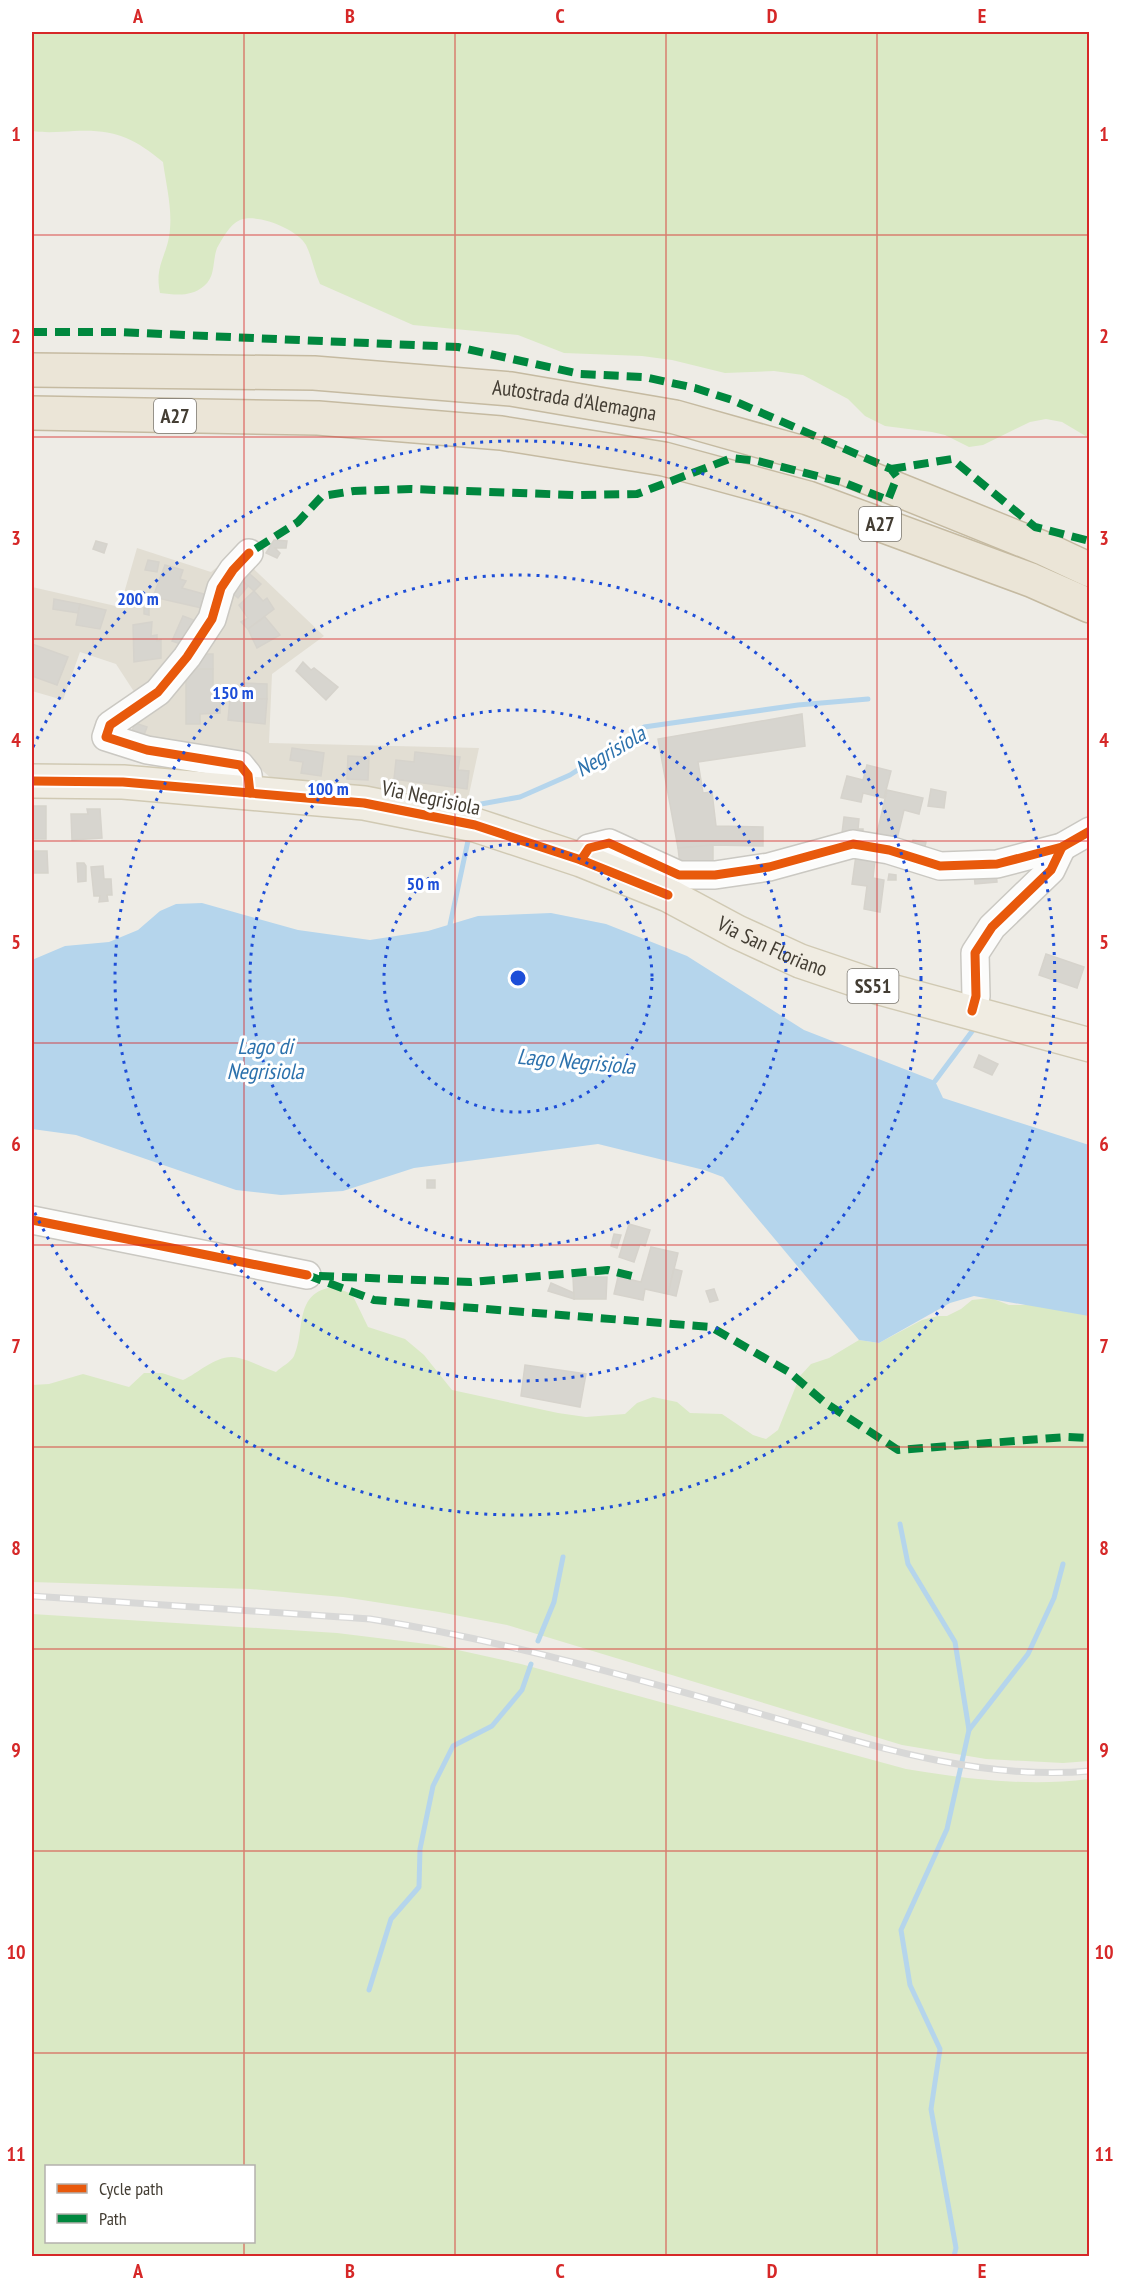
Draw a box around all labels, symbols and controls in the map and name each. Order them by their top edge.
text: A [132,3,144,29]
text: B [345,3,355,29]
text: C [555,3,565,29]
text: D [767,3,778,29]
text: E [978,3,986,29]
text: 1 [11,121,21,147]
text: 1 [1099,121,1109,147]
text: 2 [11,323,21,349]
text: 2 [1099,323,1109,349]
street label: Autostrada d'Alemagna [491,374,659,427]
road number: A27 [154,399,196,433]
road number: A27 [859,507,901,541]
text: 3 [11,525,21,551]
text: 3 [1099,525,1109,551]
text: 200 m [117,587,159,610]
text: 150 m [212,681,254,704]
water label: Negrisiola [570,719,651,783]
text: 4 [11,727,21,753]
text: 4 [1099,727,1109,753]
street label: Via Negrisiola [378,774,483,821]
text: 100 m [307,777,349,800]
text: 50 m [407,872,439,895]
street label: Via San Floriano [712,909,831,982]
text: 5 [11,929,21,955]
text: 5 [1099,929,1109,955]
centre of rings [508,968,528,988]
road number: SS51 [848,969,898,1003]
water label: Lago di Negrisiola [227,1032,305,1085]
water label: Lago Negrisiola [516,1042,637,1080]
text: 6 [11,1131,21,1157]
text: 6 [1099,1131,1109,1157]
text: 7 [11,1333,21,1359]
text: 7 [1099,1333,1109,1359]
text: 8 [11,1535,21,1561]
text: 8 [1099,1535,1109,1561]
text: 9 [11,1737,21,1763]
text: 9 [1099,1737,1109,1763]
text: 10 [6,1939,26,1965]
text: 10 [1094,1939,1114,1965]
text: 11 [6,2141,26,2167]
text: 11 [1094,2141,1114,2167]
legend [45,2165,255,2243]
text: Cycle path [99,2177,163,2200]
text: Path [99,2207,127,2230]
text: A [132,2258,144,2284]
text: B [345,2258,355,2284]
text: C [555,2258,565,2284]
text: D [767,2258,778,2284]
text: E [978,2258,986,2284]

